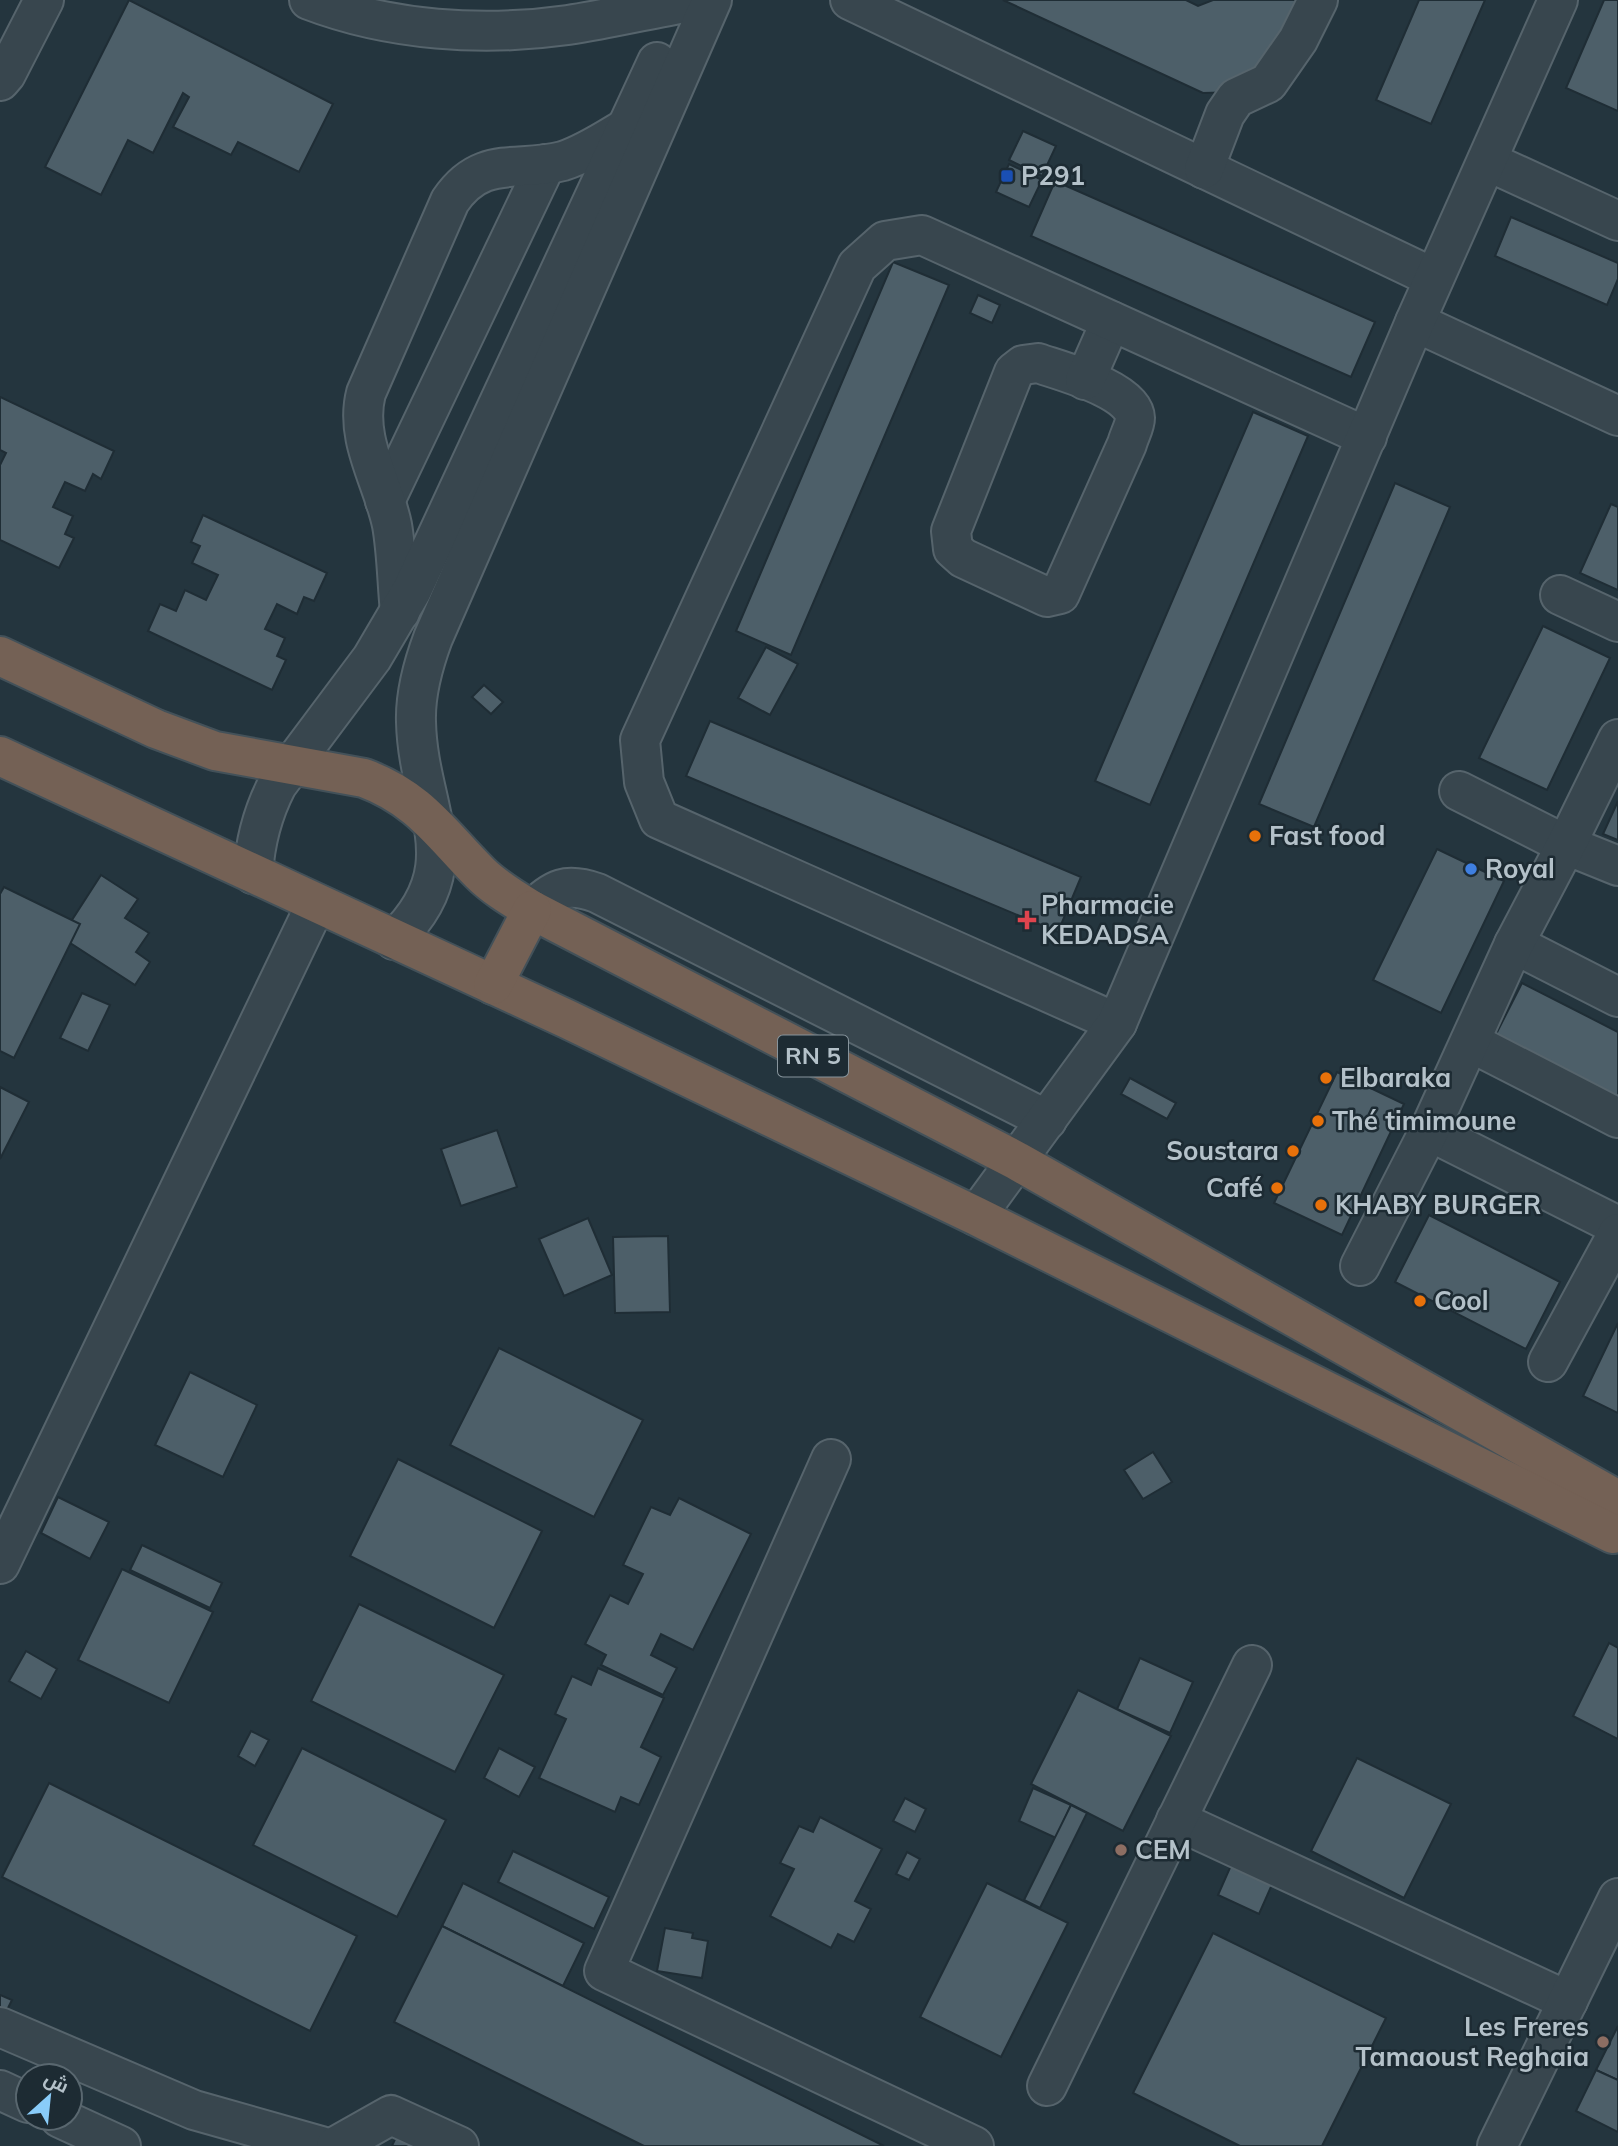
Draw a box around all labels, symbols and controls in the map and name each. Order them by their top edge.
place label: P291 [1021,159,1085,192]
marker: P291 [999,168,1015,184]
place label: Fast food [1269,819,1385,852]
marker: Fast food [1247,828,1263,844]
place label: Royal [1485,852,1555,885]
marker: Royal [1463,861,1479,877]
place label: Pharmacie KEDADSA [1041,888,1174,951]
marker: Pharmacie KEDADSA [1019,912,1035,928]
road number: RN 5 [778,1036,848,1076]
place label: Elbaraka [1340,1061,1451,1094]
marker: Elbaraka [1318,1070,1334,1086]
place label: Thé timimoune [1332,1104,1516,1137]
marker: Thé timimoune [1310,1113,1326,1129]
place label: Soustara [1166,1134,1279,1167]
marker: Soustara [1285,1143,1301,1159]
place label: Café [1206,1171,1263,1204]
marker: Café [1269,1180,1285,1196]
place label: KHABY BURGER [1335,1188,1541,1221]
marker: KHABY BURGER [1313,1197,1329,1213]
place label: Cool [1434,1284,1488,1317]
marker: Cool [1412,1293,1428,1309]
place label: CEM [1135,1833,1191,1866]
marker: CEM [1113,1842,1129,1858]
place label: Les Freres Tamaoust Reghaia [1356,2010,1589,2073]
marker: Les Freres Tamaoust Reghaia [1595,2034,1611,2050]
north arrow [14,2062,84,2132]
text: ش [40,2066,73,2098]

